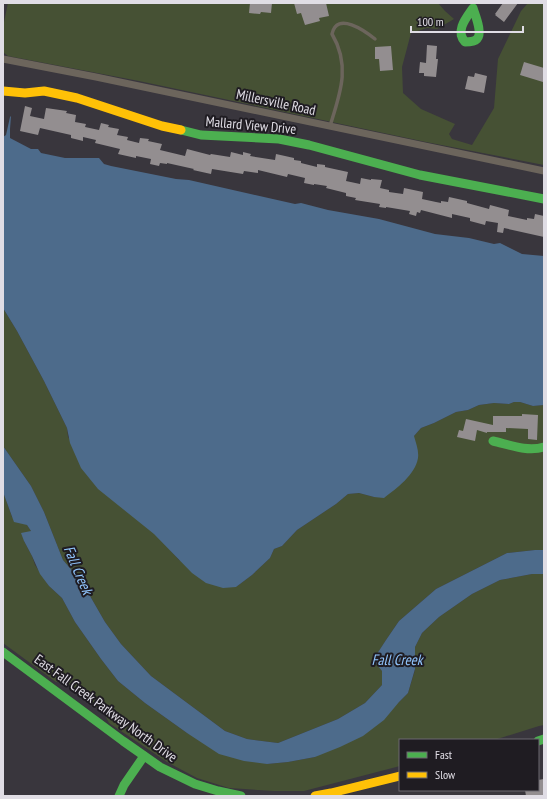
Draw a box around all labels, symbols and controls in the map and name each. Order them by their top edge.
scale bar [411,8,523,34]
text: 100 m [417,14,444,29]
street label: Millersville Road [235,85,317,119]
street label: Mallard View Drive [205,112,297,138]
water label: Fall Creek [60,543,98,599]
street label: East Fall Creek Parkway North Drive [31,650,181,766]
water label: Fall Creek [371,650,425,669]
legend [399,739,539,791]
text: Fast [435,747,453,762]
text: Slow [435,767,456,782]

